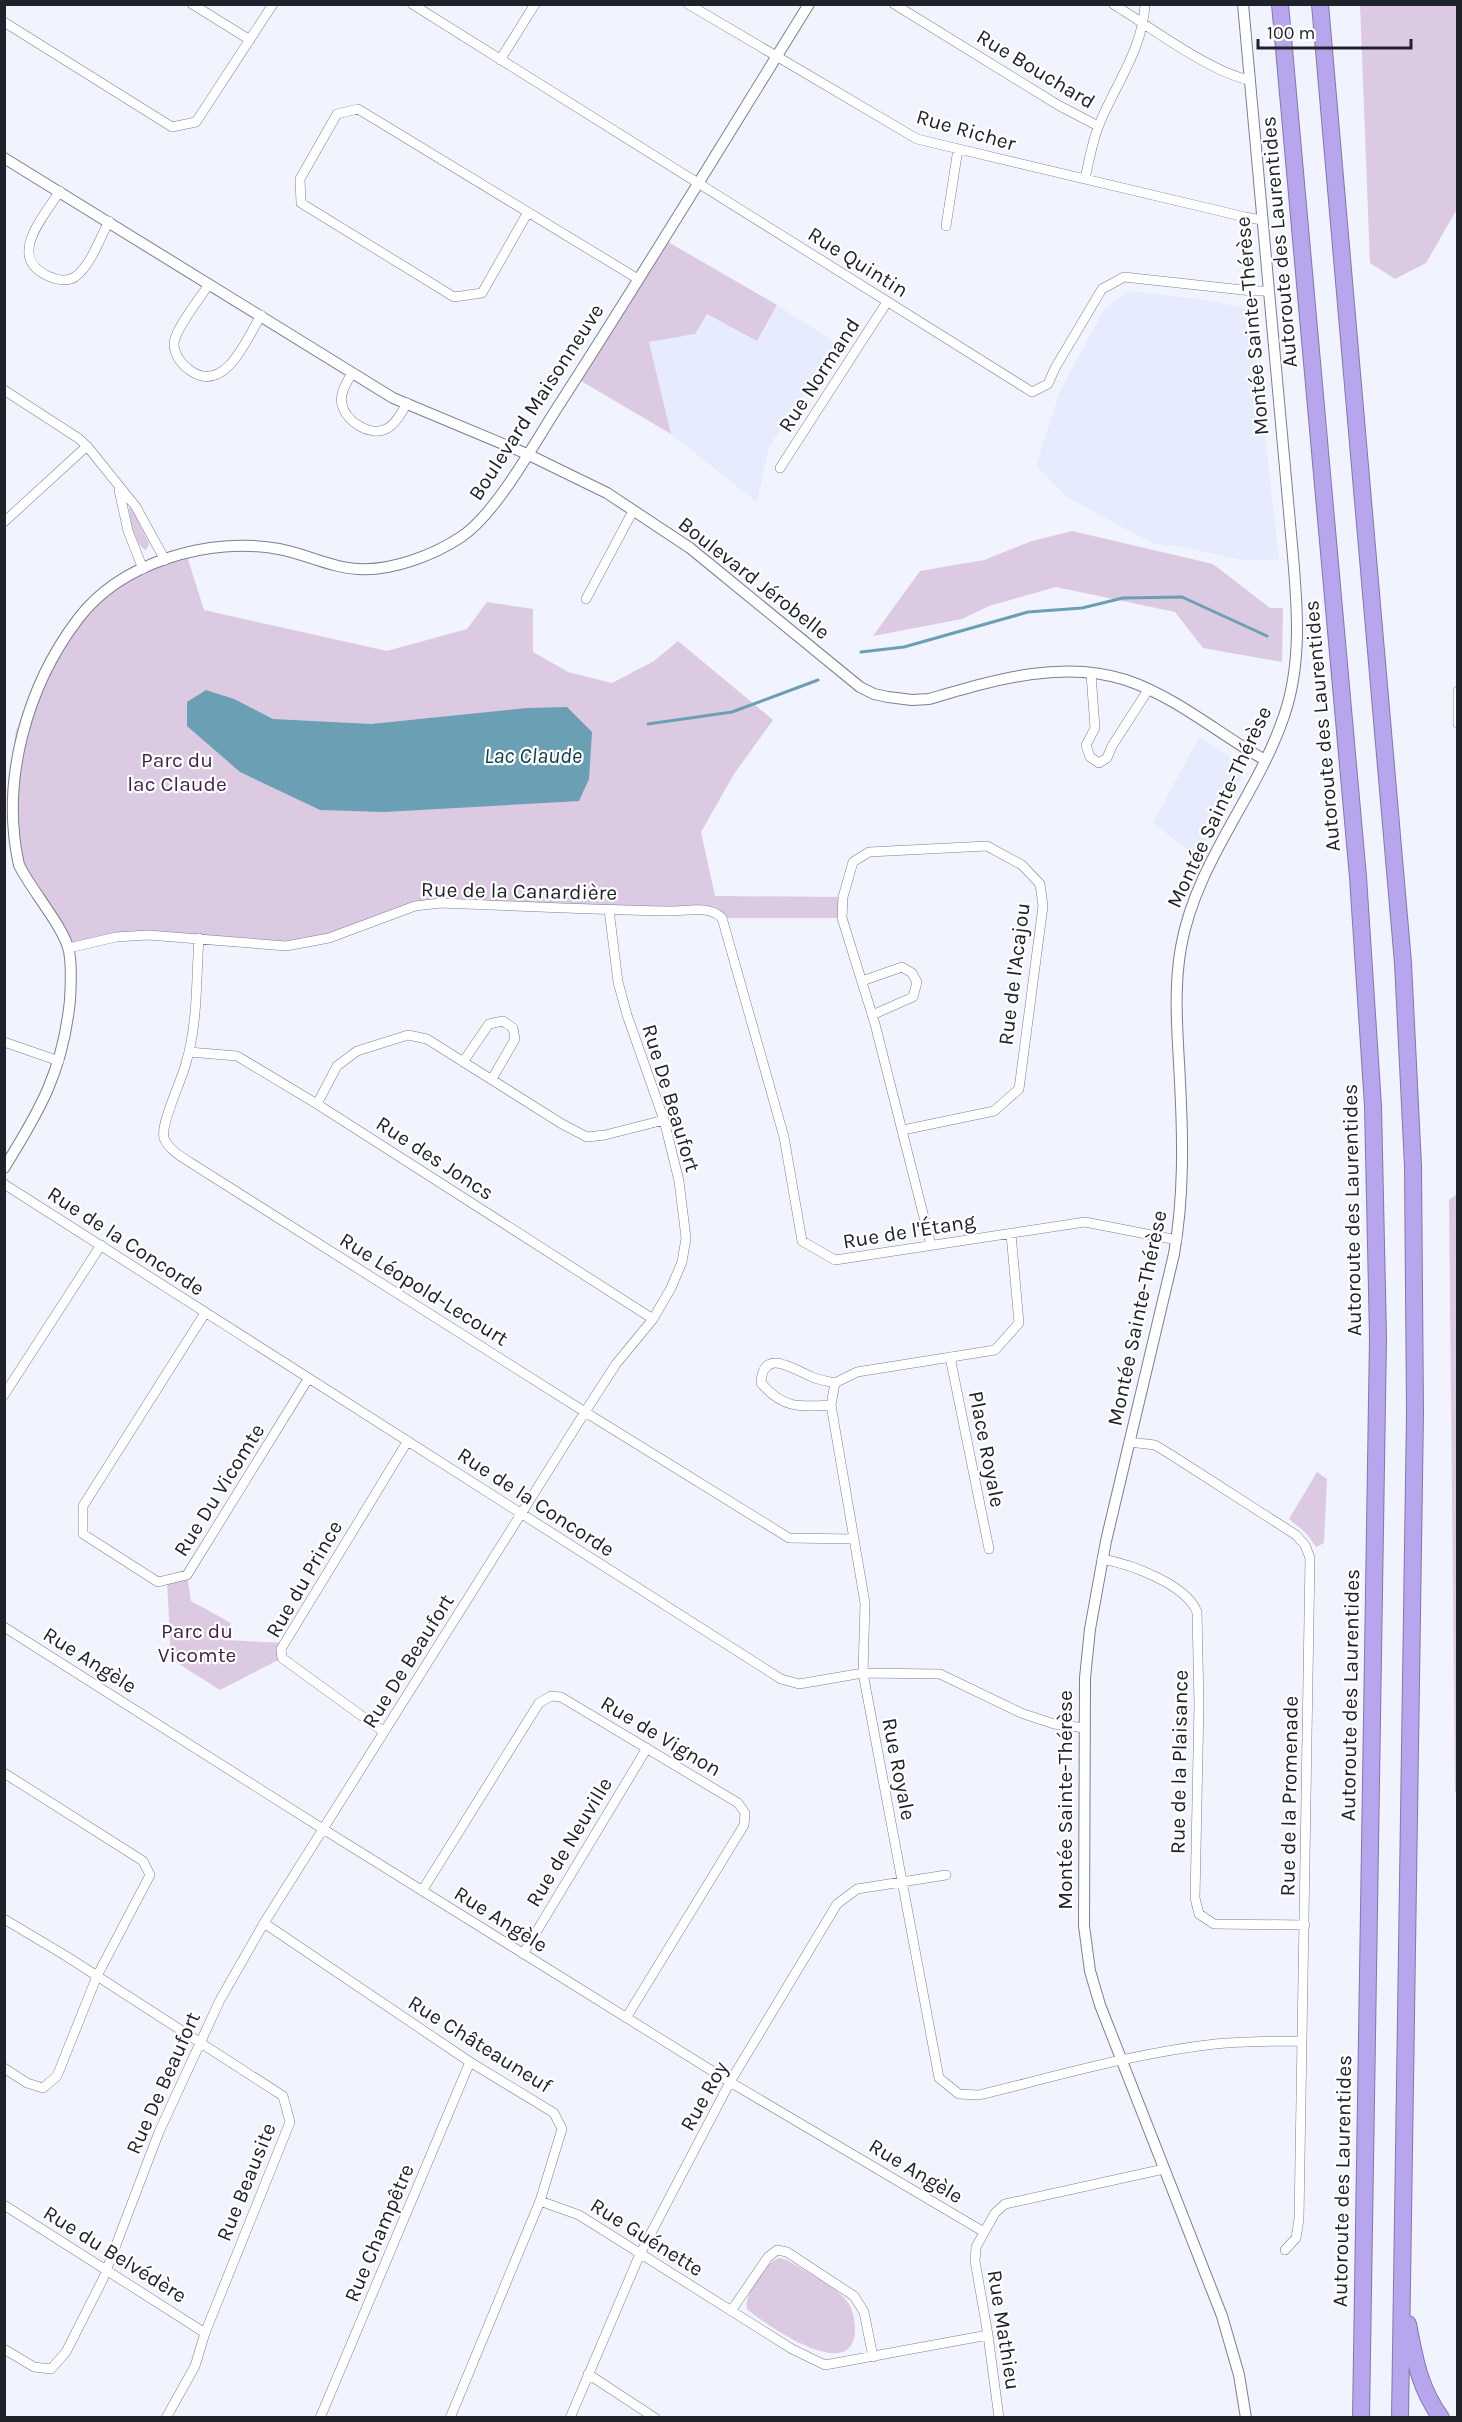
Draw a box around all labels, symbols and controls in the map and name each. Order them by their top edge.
scale bar [1258,12,1411,50]
text: 100 m [1267,22,1315,44]
street label: Rue Bouchard [973,24,1099,114]
street label: Rue Richer [913,104,1019,156]
street label: Autoroute des Laurentides [1256,115,1302,369]
street label: Montée Sainte-Thérèse [1230,216,1274,436]
street label: Rue Quintin [804,222,912,302]
street label: Boulevard Maisonneuve [463,299,609,505]
street label: Rue Normand [773,313,865,437]
street label: Boulevard Jérobelle [674,512,834,644]
street label: Autoroute des Laurentides [1299,599,1345,853]
street label: Montée Sainte-Thérèse [1162,702,1276,912]
water label: Lac Claude [484,743,582,769]
park label: Parc du lac Claude [127,748,227,796]
street label: Rue de la Canardière [421,877,617,905]
street label: Rue de l'Acajou [993,901,1035,1047]
street label: Rue De Beaufort [637,1021,705,1175]
street label: Autoroute des Laurentides [1338,1084,1366,1336]
street label: Rue des Joncs [372,1111,498,1205]
street label: Rue de la Concorde [43,1181,209,1301]
street label: Montée Sainte-Thérèse [1102,1208,1172,1428]
street label: Rue de l'Étang [841,1209,977,1253]
street label: Rue Léopold-Lecourt [335,1227,513,1351]
street label: Place Royale [964,1389,1010,1509]
street label: Rue Du Vicomte [169,1419,269,1561]
street label: Rue de la Concorde [453,1442,619,1562]
street label: Rue du Prince [261,1516,347,1642]
street label: Autoroute des Laurentides [1336,1569,1364,1821]
street label: Rue De Beaufort [357,1590,459,1732]
park label: Parc du Vicomte [158,1619,236,1667]
street label: Rue Angèle [39,1622,141,1698]
street label: Rue de la Plaisance [1165,1670,1193,1854]
street label: Montée Sainte-Thérèse [1053,1690,1077,1910]
street label: Rue de Vignon [596,1691,726,1781]
street label: Rue de la Promenade [1275,1696,1303,1896]
street label: Rue Royale [877,1716,921,1822]
street label: Rue de Neuville [521,1773,617,1911]
street label: Rue Angèle [450,1881,552,1957]
street label: Rue Châteauneuf [404,1990,557,2098]
street label: Rue De Beaufort [121,2008,205,2158]
street label: Autoroute des Laurentides [1328,2055,1356,2307]
street label: Rue Roy [675,2057,733,2135]
street label: Rue Beausite [211,2119,281,2245]
street label: Rue Angèle [865,2134,967,2208]
street label: Rue Champêtre [339,2160,419,2306]
street label: Rue Guénette [586,2193,708,2281]
street label: Rue du Belvédère [39,2200,191,2308]
street label: Rue Mathieu [983,2268,1025,2392]

